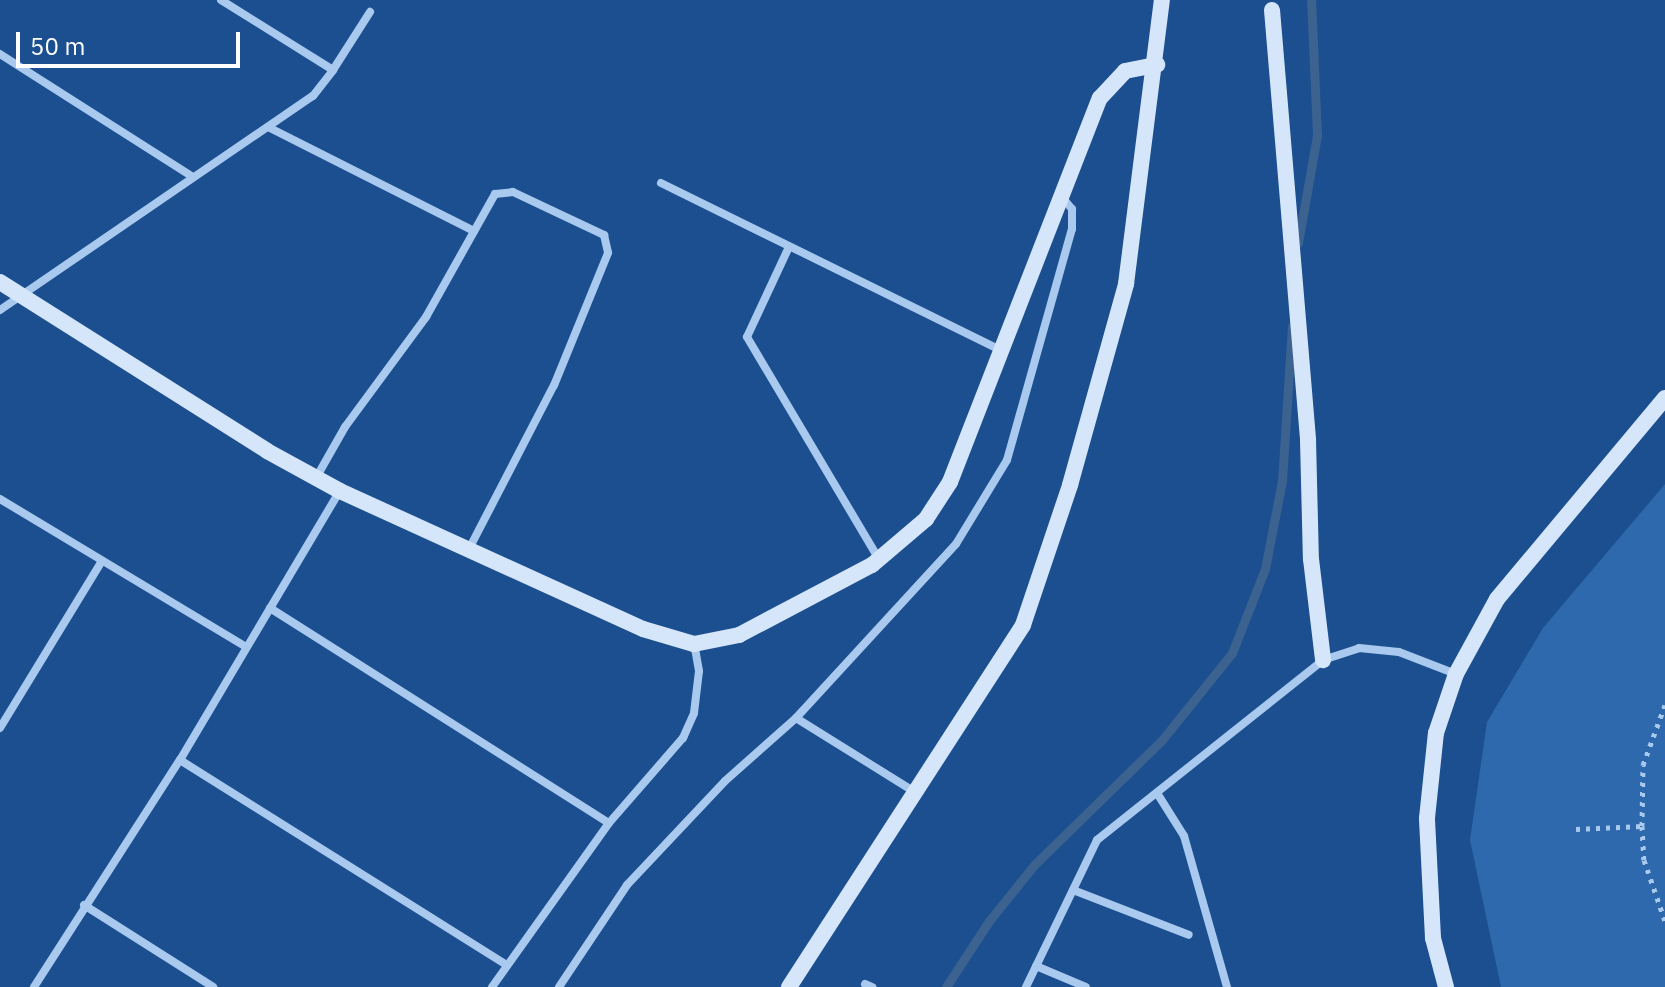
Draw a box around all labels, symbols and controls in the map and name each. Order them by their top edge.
scale bar [20,16,244,66]
text: 50 m [30,30,85,62]

